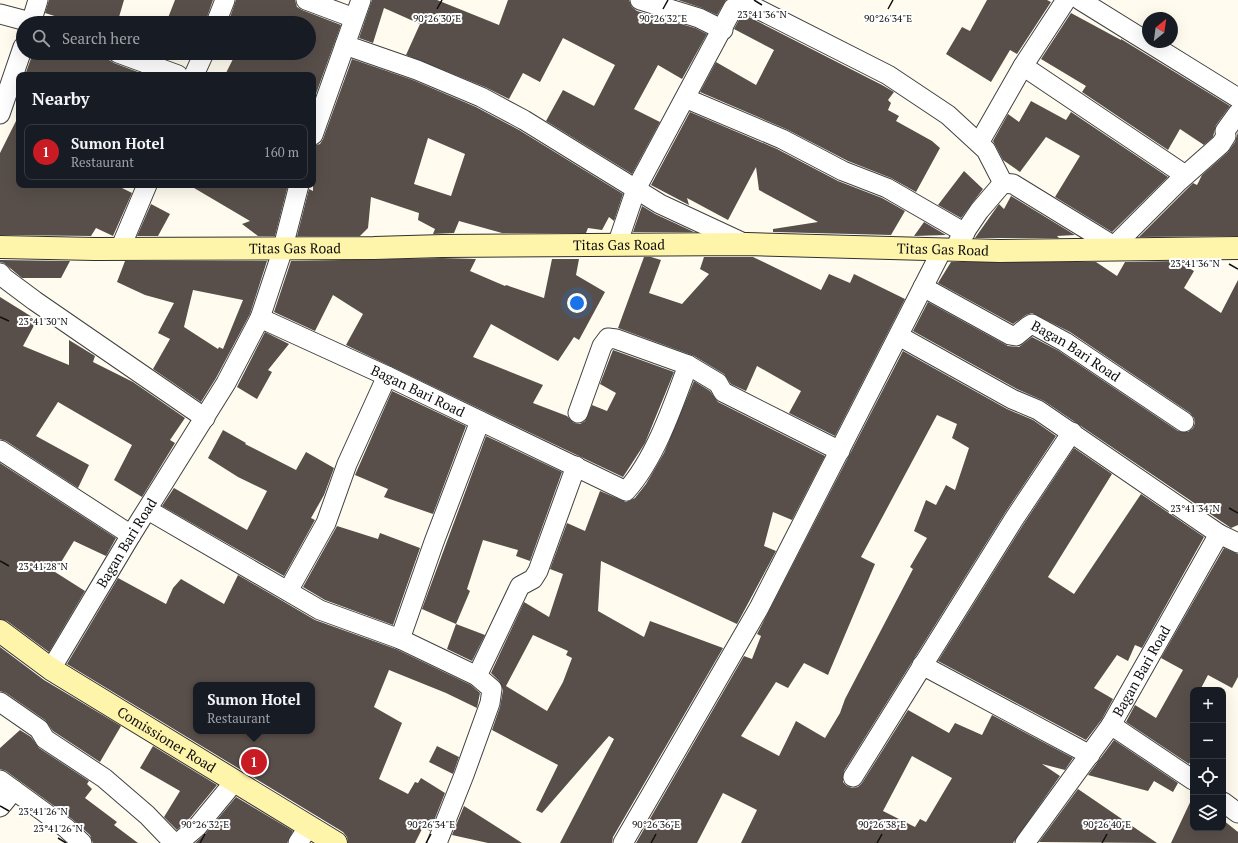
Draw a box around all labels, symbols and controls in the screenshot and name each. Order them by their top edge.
text: 23°41'36"N [737,8,787,21]
text: 90°26'30"E [413,12,461,25]
text: 90°26'32"E [639,12,687,25]
text: 90°26'34"E [864,12,912,25]
north arrow [1142,12,1178,48]
search box [16,16,316,60]
icon: search [30,27,52,49]
text: Search here [62,28,140,48]
text: Nearby [32,87,90,110]
text: Sumon Hotel [71,133,165,153]
text: 1 [42,143,50,161]
text: 160 m [264,143,299,161]
text: Restaurant [71,153,134,171]
street label: Titas Gas Road [573,235,665,254]
street label: Titas Gas Road [249,238,341,257]
street label: Titas Gas Road [897,238,989,260]
text: 23°41'36"N [1170,257,1220,270]
your location [567,293,587,313]
text: 23°41'30"N [18,315,68,328]
street label: Bagan Bari Road [1028,315,1125,386]
street label: Bagan Bari Road [368,360,468,421]
street label: Bagan Bari Road [92,494,161,591]
text: 23°41'34"N [1170,502,1220,515]
text: 23°41'28"N [18,560,68,573]
street label: Bagan Bari Road [1108,622,1175,720]
popup [193,682,315,734]
map controls [1190,687,1226,831]
button: + [1190,687,1226,723]
text: Sumon Hotel [207,689,301,709]
street label: Comissioner Road [114,702,220,777]
text: Restaurant [207,709,270,727]
button: − [1190,723,1226,759]
pin: 1 [241,747,267,777]
button: locate [1190,759,1226,795]
button: layers [1190,795,1226,831]
text: 23°41'26"N [18,805,68,818]
text: 90°26'32"E [181,818,229,831]
text: 90°26'34"E [407,818,455,831]
text: 90°26'36"E [632,818,680,831]
text: 90°26'38"E [858,818,906,831]
text: 90°26'40"E [1083,818,1131,831]
text: 23°41'26"N [33,822,83,835]

